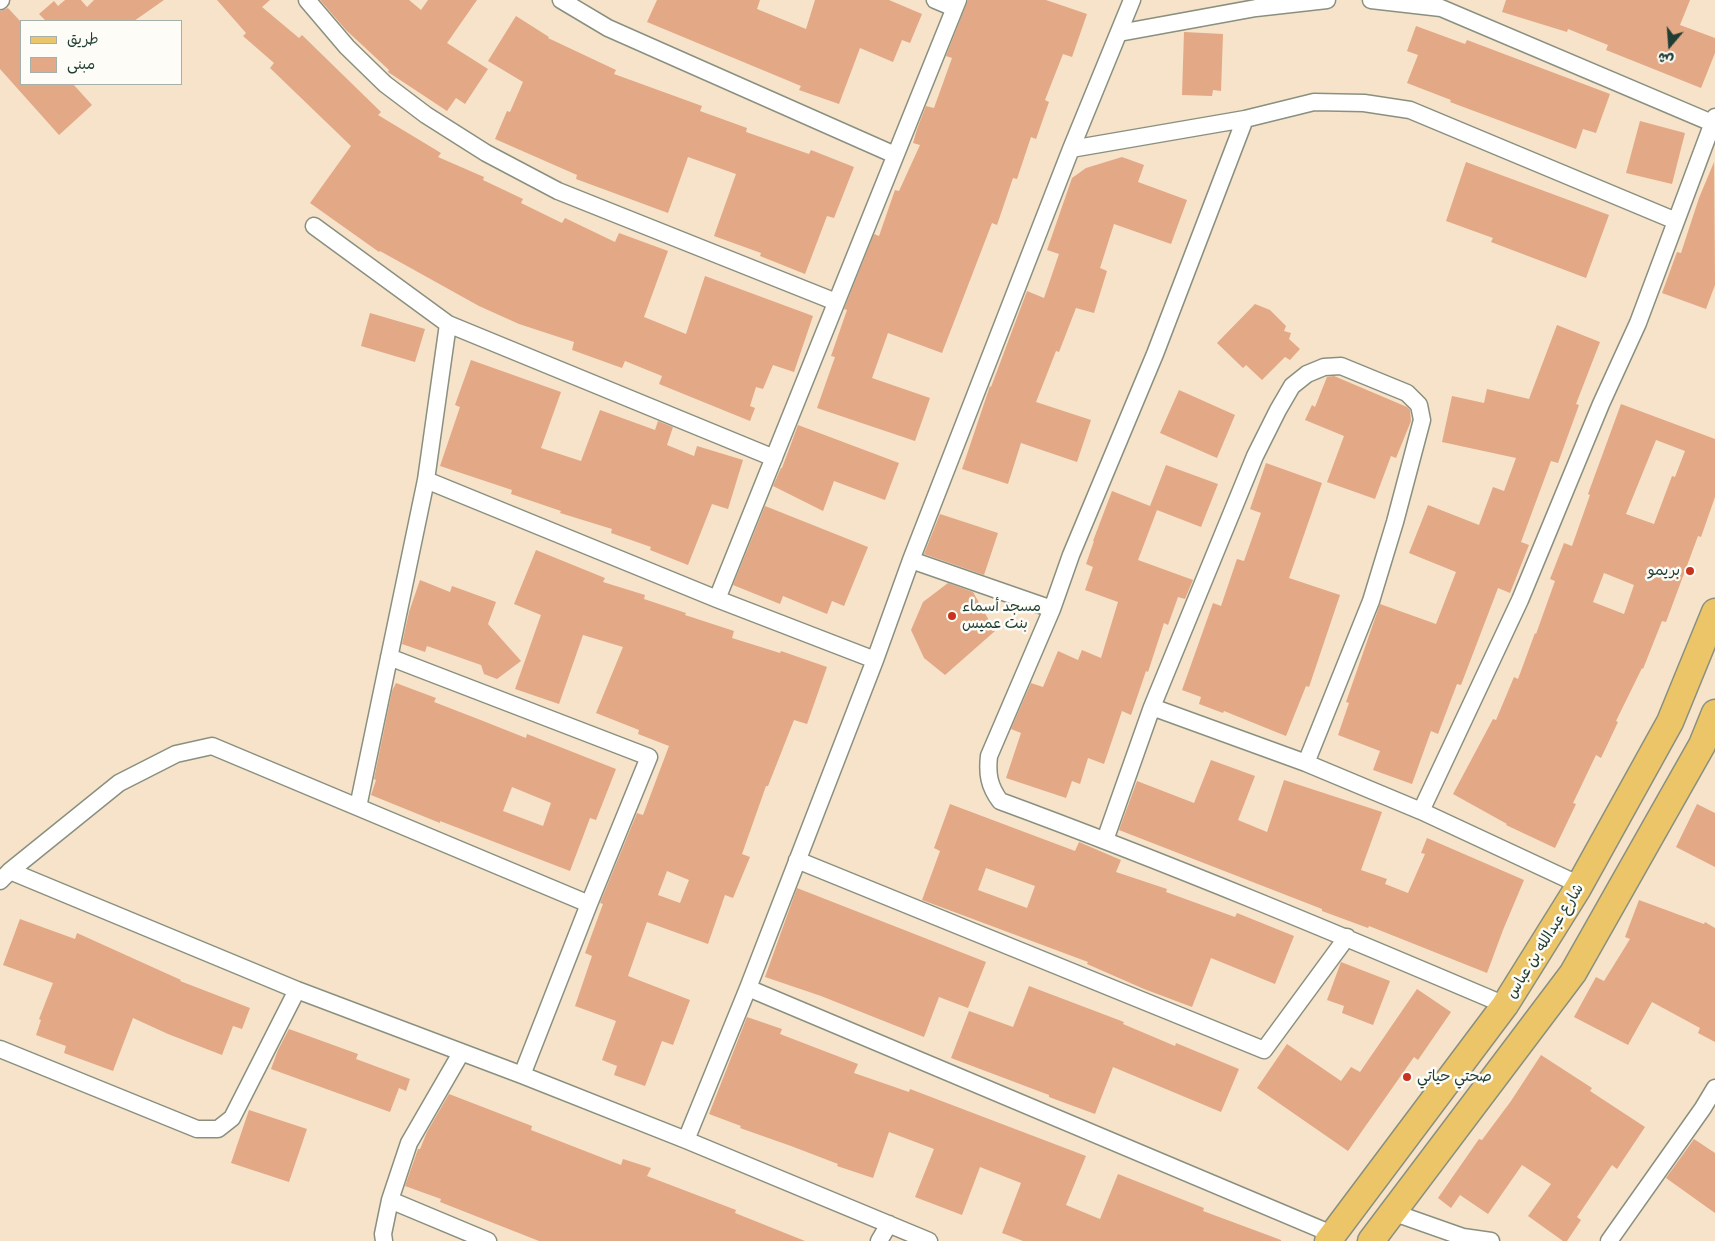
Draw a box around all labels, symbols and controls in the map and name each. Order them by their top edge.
legend [20,20,182,85]
north arrow [1645,20,1695,70]
text: طريق [67,29,99,48]
text: ش [1655,48,1675,70]
text: مبنى [67,54,95,73]
place label: بريمو [1648,562,1680,580]
marker: بريمو [1684,565,1696,577]
place label: مسجد أسماء بنت عميس [962,598,1041,633]
marker: مسجد أسماء بنت عميس [946,610,958,622]
street label: شارع عبدالله بن عباس [1502,880,1588,1002]
place label: صحتي حياتي [1417,1068,1492,1086]
marker: صحتي حياتي [1401,1071,1413,1083]

